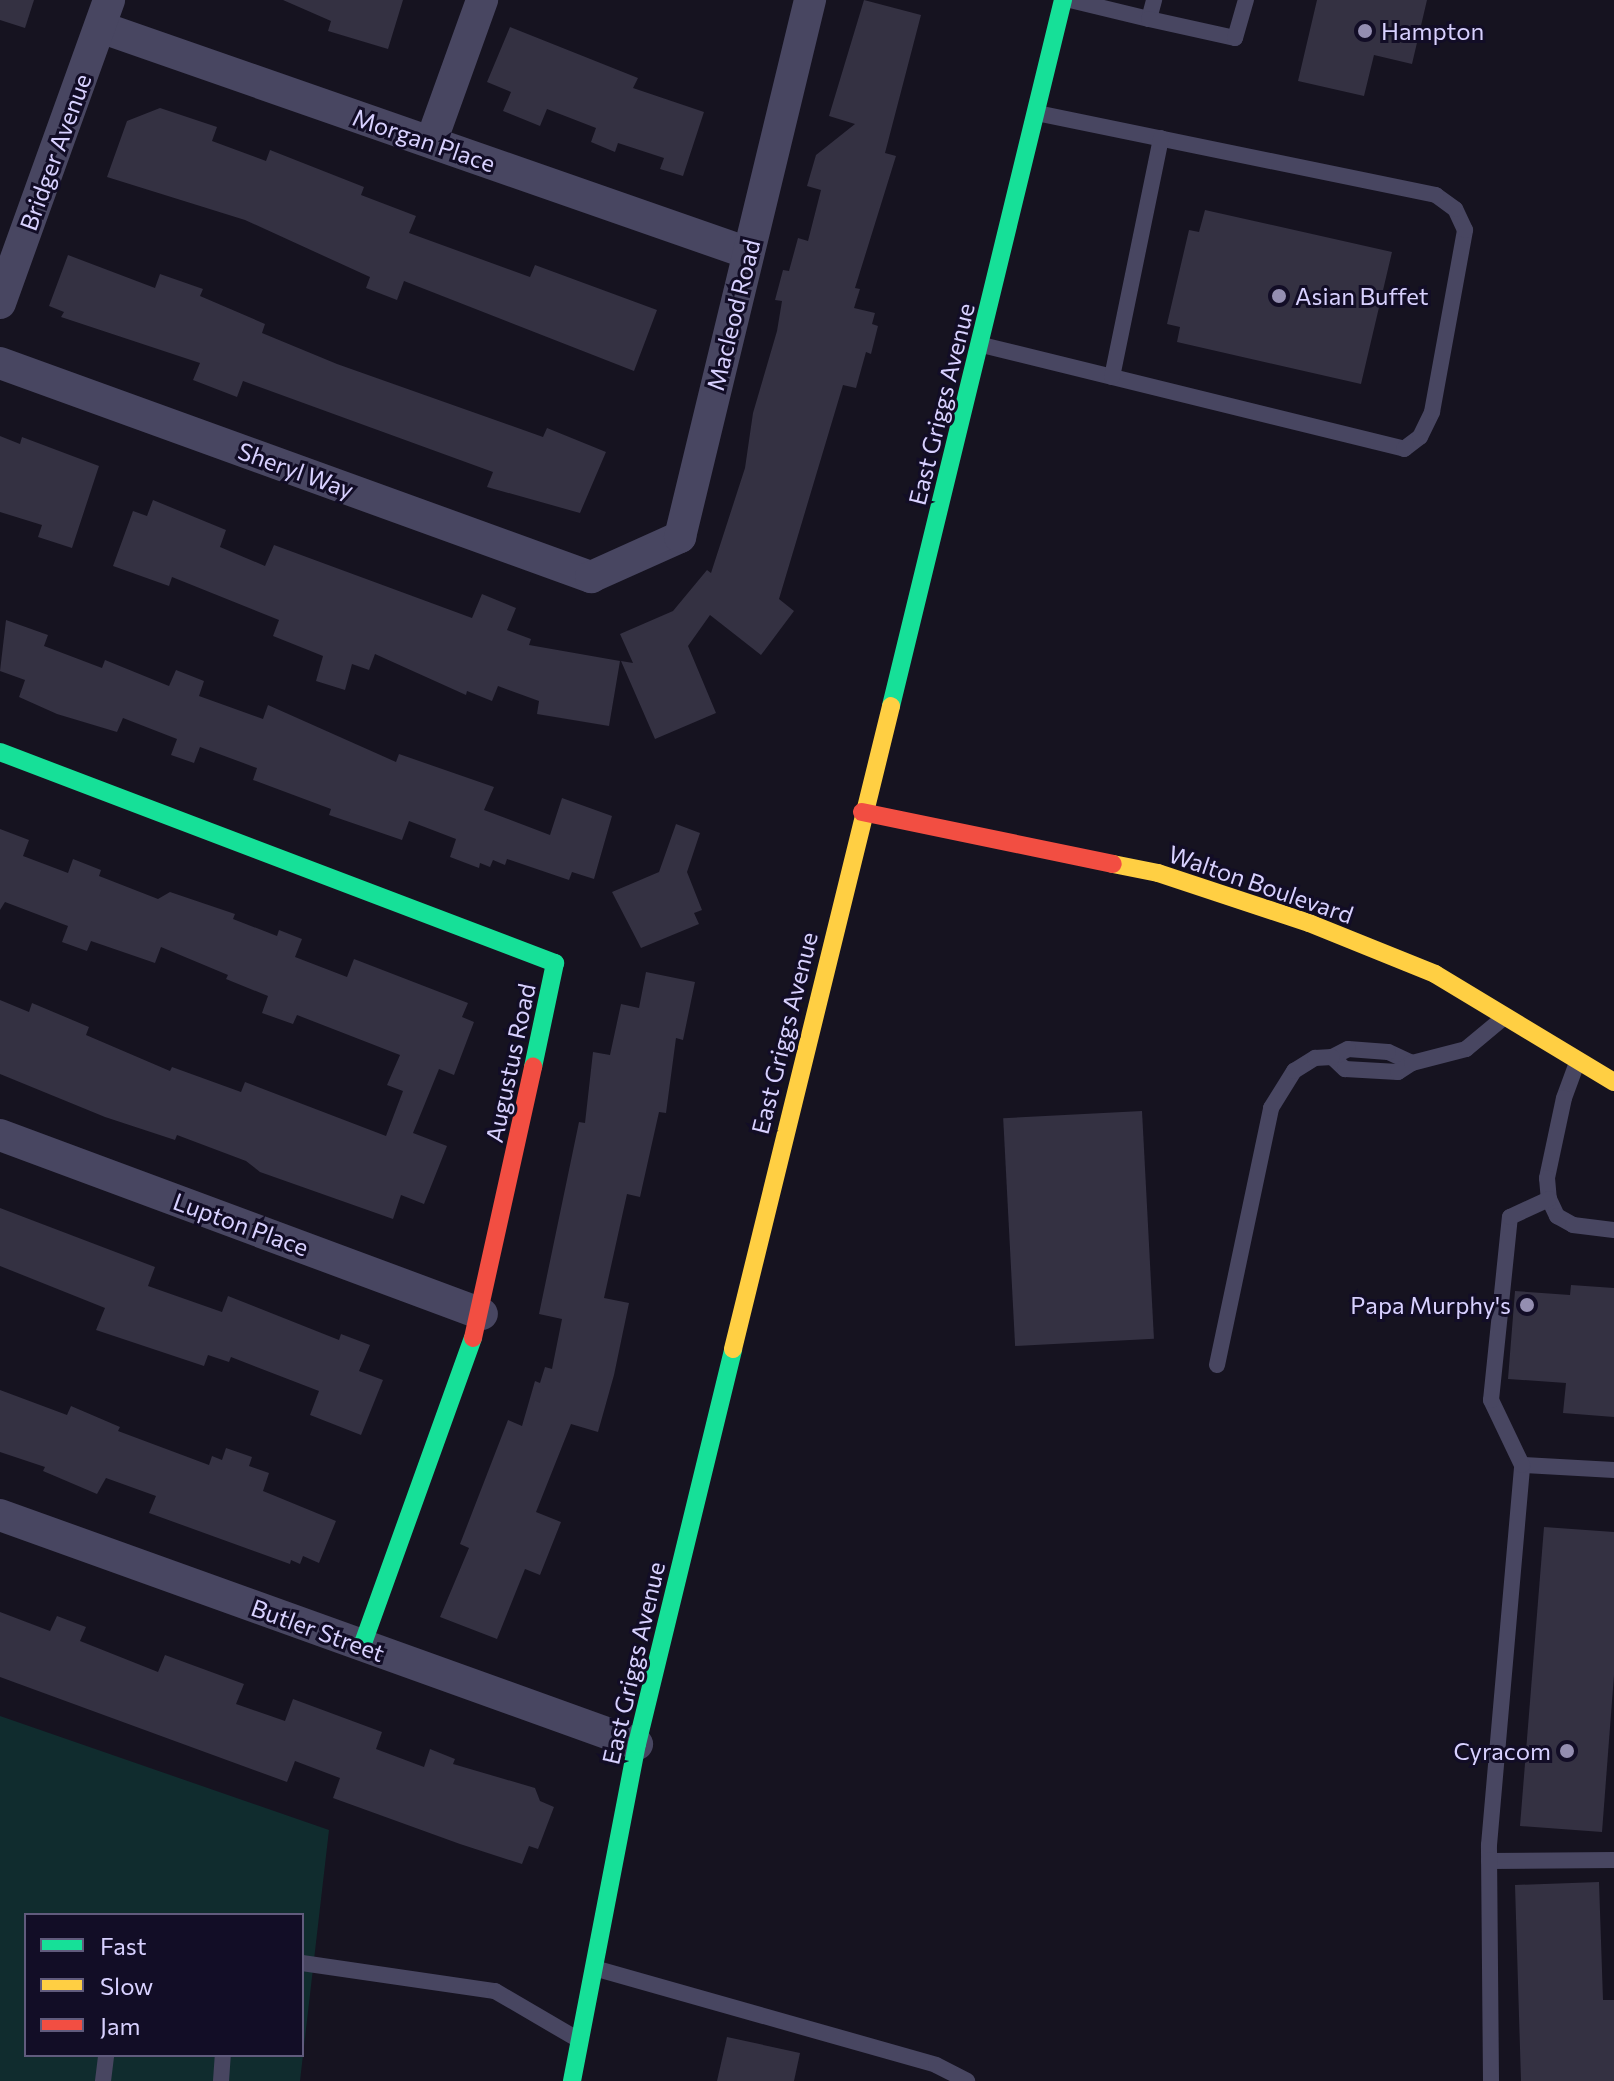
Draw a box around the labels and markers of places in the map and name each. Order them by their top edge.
place label: Hampton [1381,17,1484,45]
marker: Hampton [1356,22,1374,40]
place label: Asian Buffet [1295,282,1429,310]
marker: Asian Buffet [1270,287,1288,305]
place label: Papa Murphy's [1350,1291,1511,1319]
marker: Papa Murphy's [1518,1296,1536,1314]
place label: Cyracom [1454,1737,1551,1765]
marker: Cyracom [1558,1742,1576,1760]

